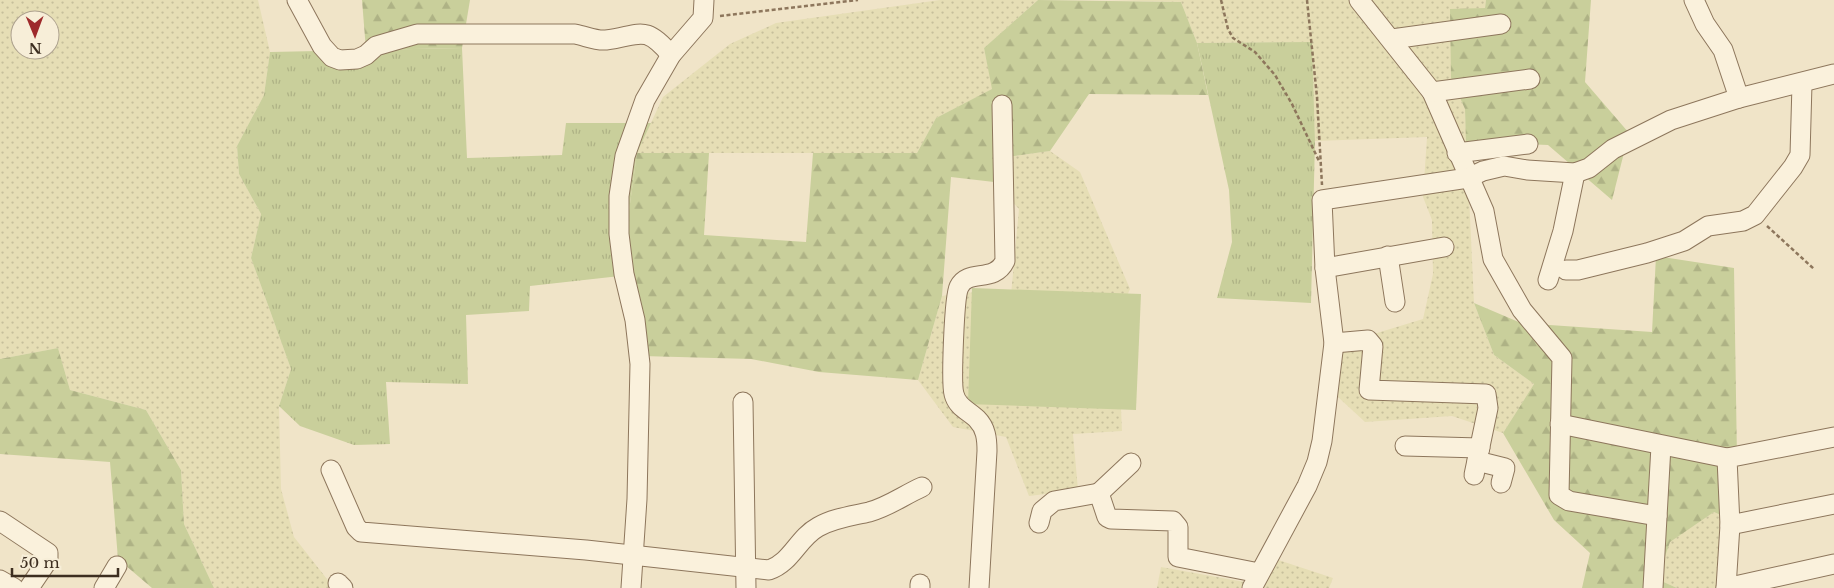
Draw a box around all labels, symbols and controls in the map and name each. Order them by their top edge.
north arrow [10,10,60,60]
text: N [28,39,42,57]
scale bar [12,546,119,578]
text: 50 m [20,553,60,572]

